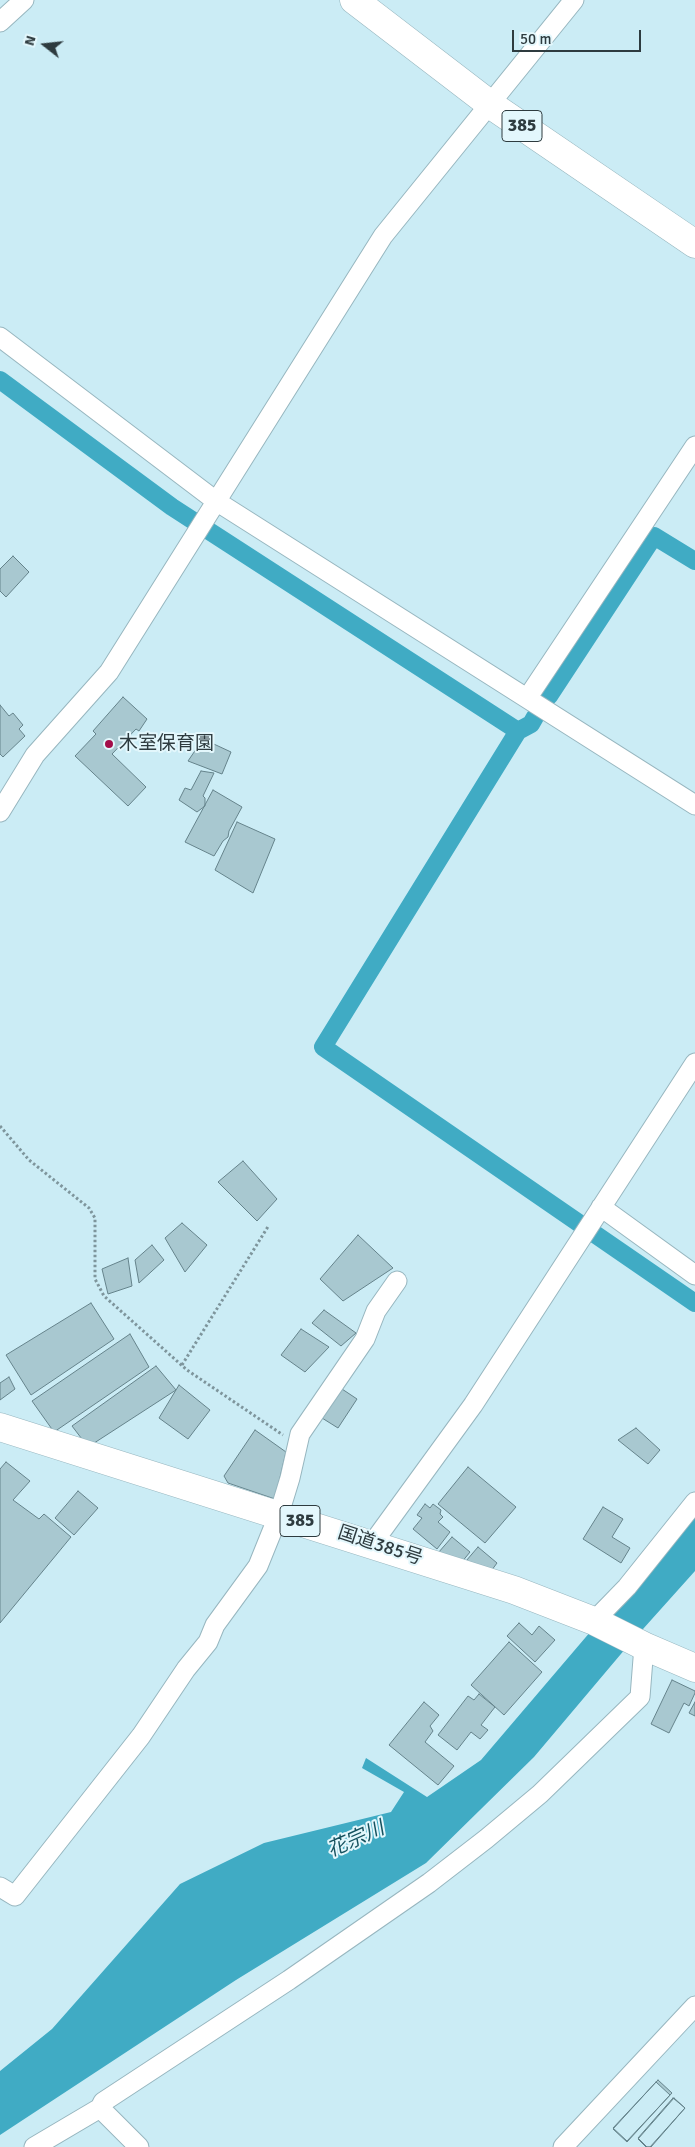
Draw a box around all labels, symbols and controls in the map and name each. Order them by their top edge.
north arrow [20,20,70,70]
scale bar [515,20,644,52]
text: 50 m [520,30,551,48]
text: N [21,34,40,48]
road number: 385 [502,110,542,142]
place label: 木室保育園 [119,733,214,755]
marker: 木室保育園 [103,738,115,750]
road number: 385 [280,1505,320,1536]
street label: 国道385号 [335,1522,425,1570]
water label: 花宗川 [324,1817,388,1863]

